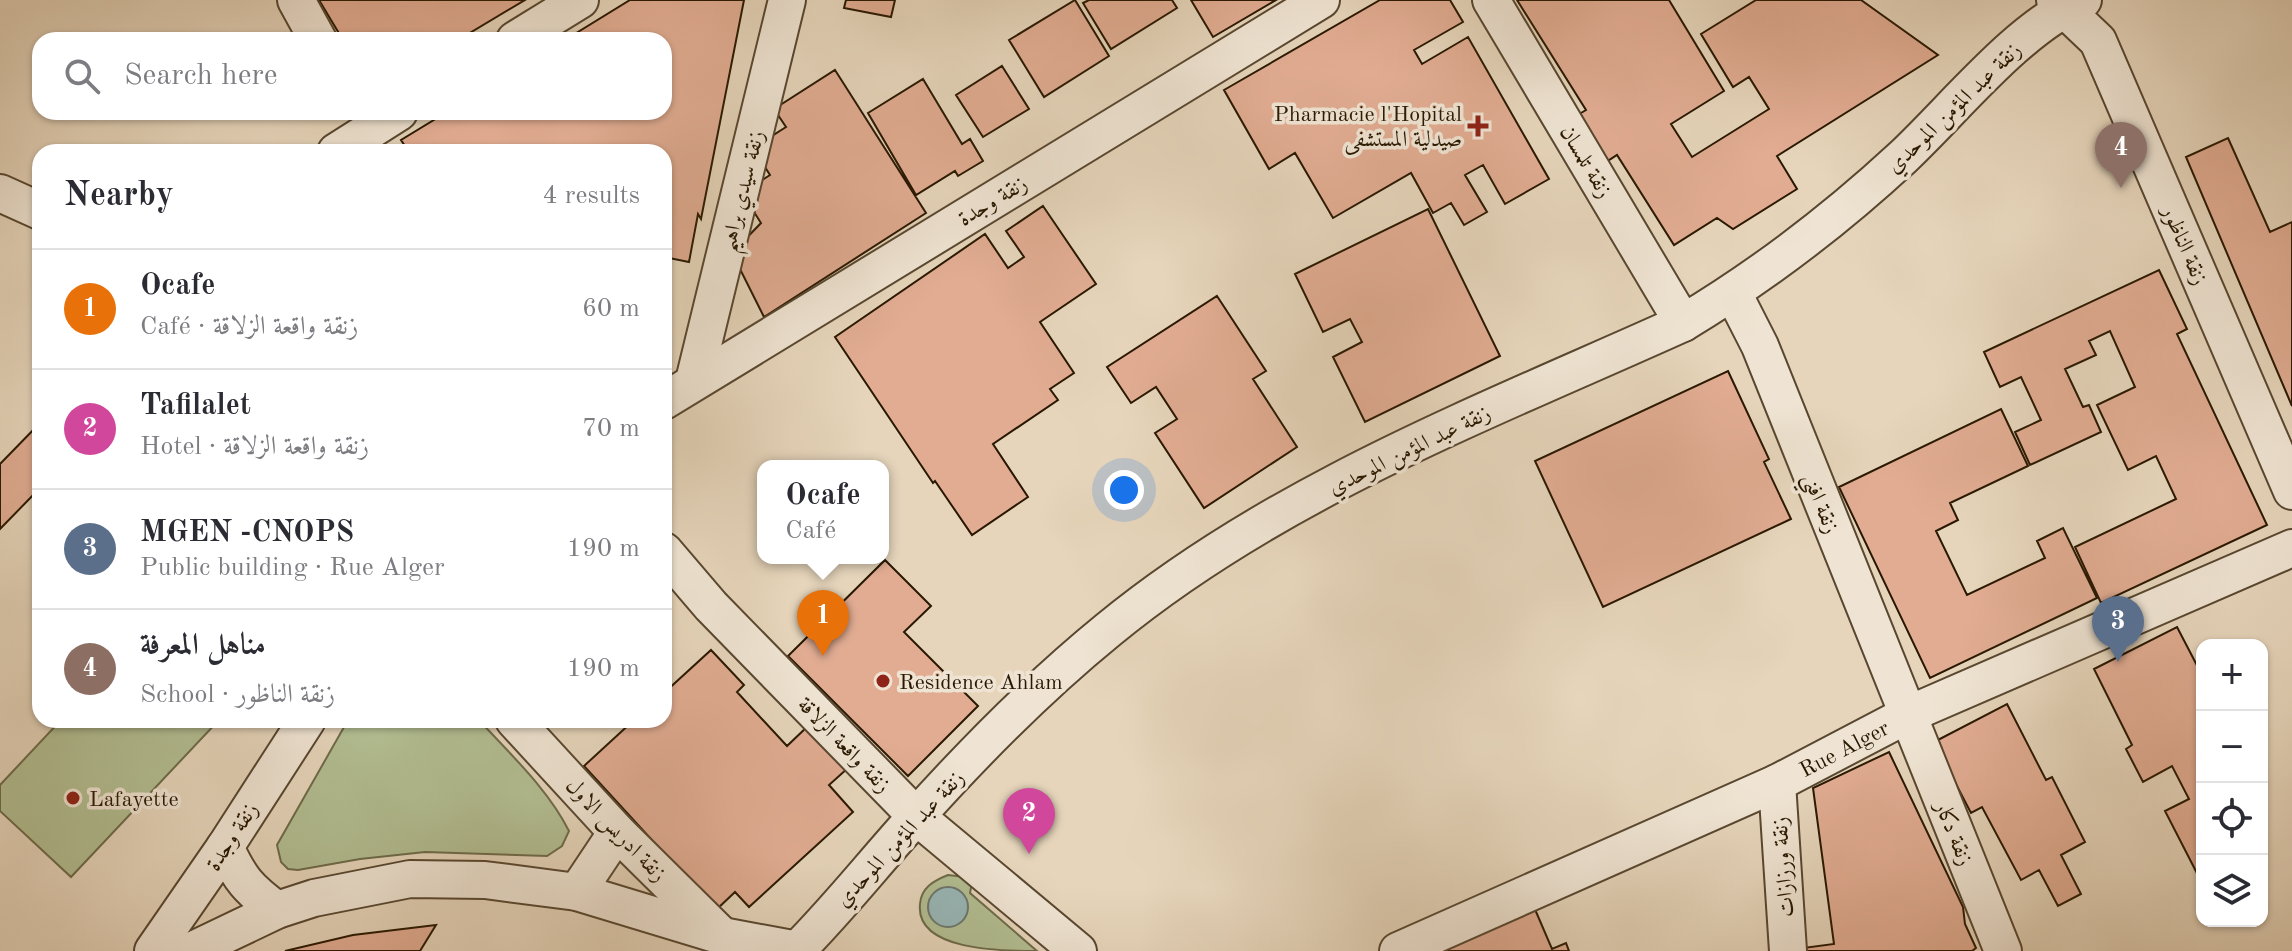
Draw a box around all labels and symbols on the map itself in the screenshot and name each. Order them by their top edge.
street label: زنقة عبد المؤمن الموحدي [1883,39,2029,182]
place label: Pharmacie l'Hopital صيدلية المستشفى [1274,104,1462,155]
marker: Pharmacie l'Hopital صيدلية المستشفى [1469,117,1487,135]
street label: زنقة تلمسان [1554,122,1615,203]
pin: 4 [2095,122,2147,188]
street label: زنقة سيدي براهيم [717,128,777,257]
street label: زنقة وجدة [955,173,1032,232]
street label: زنقة الناظور [2156,201,2211,289]
street label: زنقة عبد المؤمن الموحدي [1325,402,1497,504]
your location [1104,470,1144,510]
street label: زنقة افني [1791,470,1842,540]
pin: 1 [797,590,849,656]
pin: 3 [2092,596,2144,662]
marker: Residence Ahlam [874,672,892,690]
place label: Residence Ahlam [899,672,1063,694]
street label: زنقة واقعة الزلاقة [792,693,894,798]
street label: Rue Alger [1796,717,1893,782]
street label: زنقة عبد المؤمن الموحدي [832,767,973,915]
street label: زنقة ادريس الاول [559,775,670,888]
pin: 2 [1003,788,1055,854]
marker: Lafayette [64,789,82,807]
place label: Lafayette [89,789,179,811]
street label: زنقة دكار [1929,796,1977,869]
street label: زنقة وجدة [203,799,264,876]
street label: زنقة ورزازات [1770,816,1799,918]

